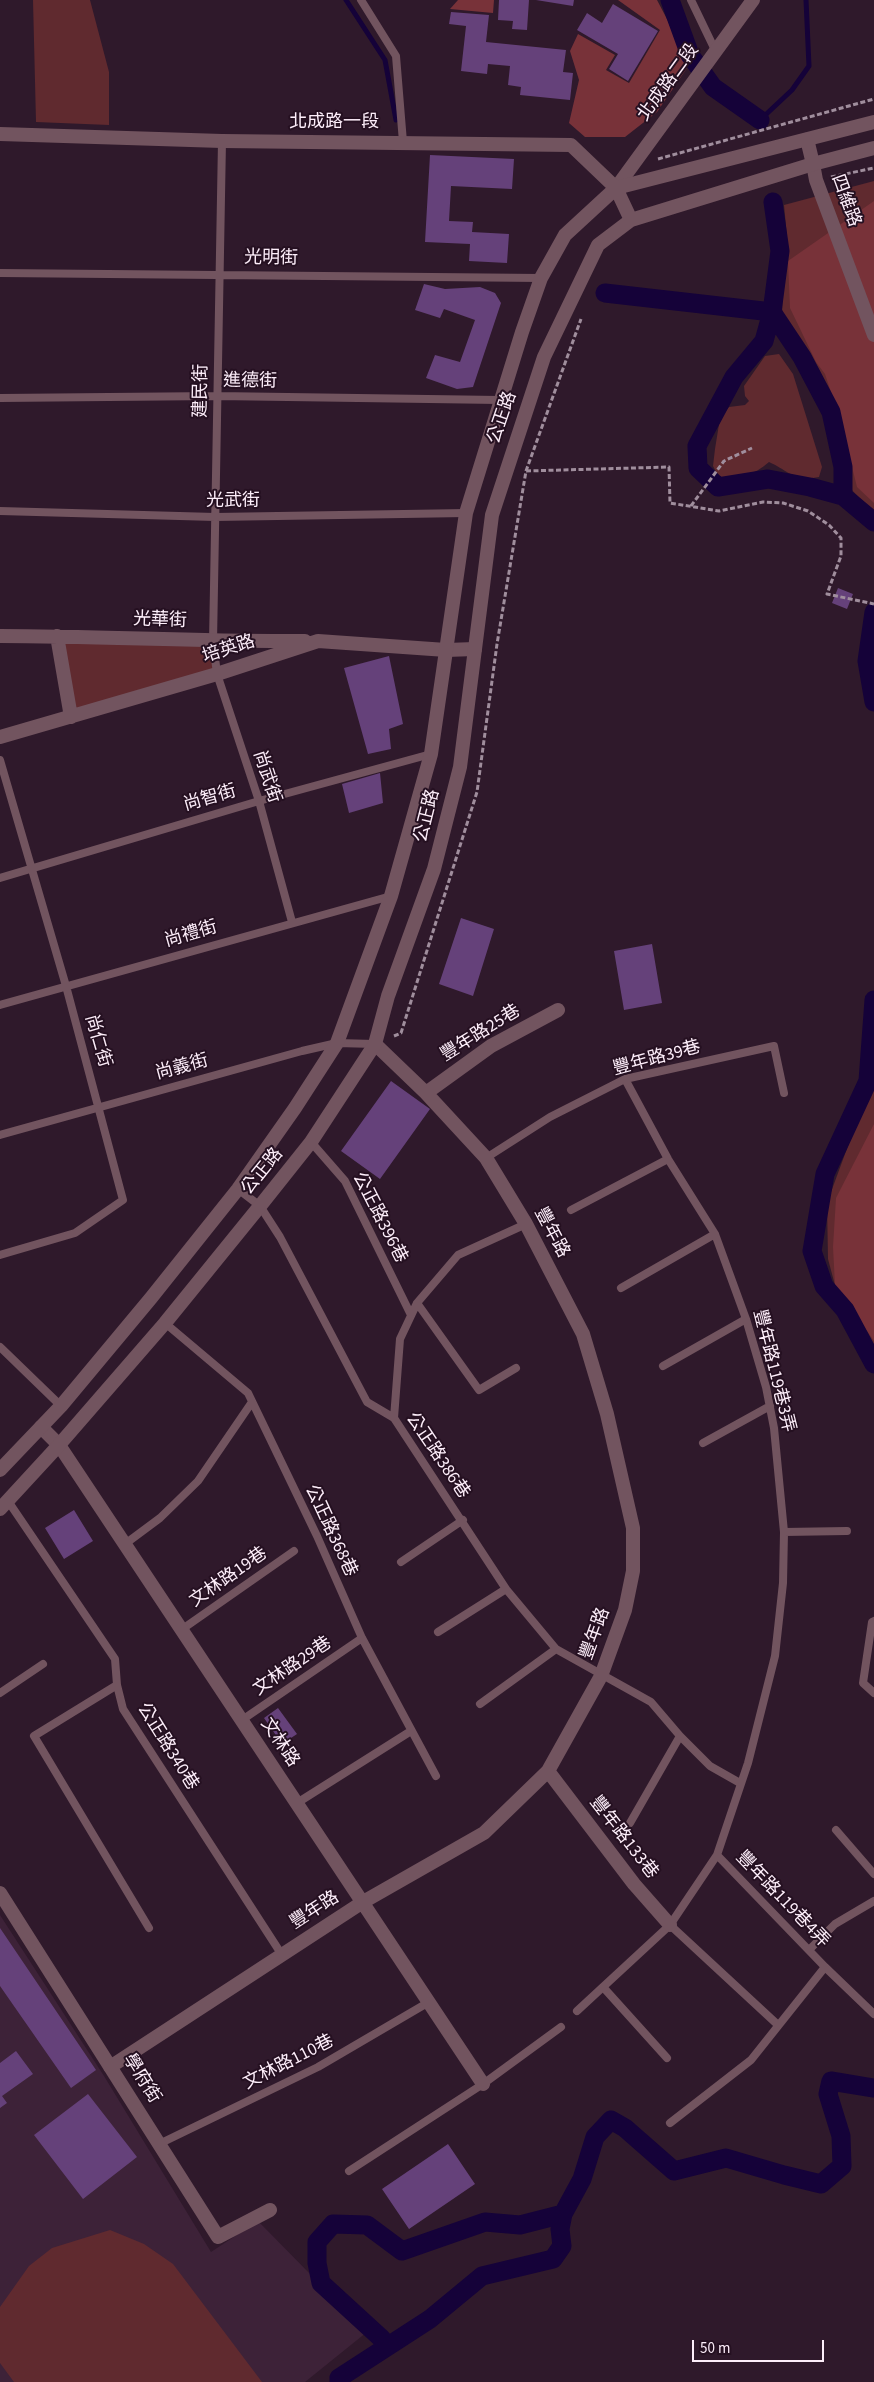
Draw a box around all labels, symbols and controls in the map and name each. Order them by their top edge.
street label: 北成路二段 [634,40,704,126]
street label: 北成路一段 [289,112,379,134]
street label: 四維路 [826,172,864,230]
street label: 光明街 [244,248,298,270]
street label: 建民街 [191,364,213,418]
street label: 進德街 [223,371,277,393]
street label: 公正路 [484,389,522,447]
street label: 光武街 [206,491,260,513]
street label: 光華街 [133,609,187,633]
street label: 培英路 [200,631,258,669]
street label: 尚武街 [247,748,285,806]
street label: 尚智街 [181,781,239,817]
street label: 公正路 [411,787,445,845]
street label: 尚禮街 [162,917,220,953]
street label: 豐年路25巷 [437,1001,525,1067]
street label: 尚仁街 [79,1012,115,1070]
street label: 豐年路39巷 [611,1037,703,1081]
street label: 尚義街 [153,1051,211,1085]
street label: 公正路 [238,1144,288,1200]
street label: 公正路396巷 [347,1169,411,1267]
street label: 豐年路 [529,1204,573,1262]
street label: 豐年路119巷3弄 [747,1307,799,1435]
street label: 公正路386巷 [400,1409,474,1503]
street label: 公正路368巷 [299,1482,361,1580]
street label: 文林路19巷 [186,1543,272,1613]
street label: 豐年路 [577,1605,615,1663]
street label: 文林路29巷 [250,1633,336,1701]
street label: 公正路340巷 [132,1699,202,1795]
street label: 文林路 [255,1715,303,1771]
street label: 豐年路133巷 [584,1792,662,1884]
street label: 豐年路119巷4弄 [731,1847,833,1953]
street label: 豐年路 [286,1887,344,1935]
street label: 文林路110巷 [240,2031,338,2095]
street label: 學府街 [118,2050,164,2108]
scale bar [694,2330,826,2362]
text: 50 m [700,2338,730,2359]

